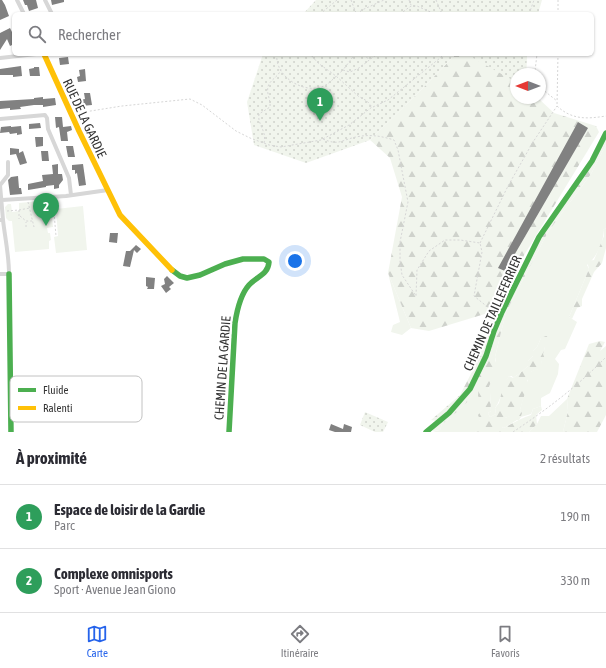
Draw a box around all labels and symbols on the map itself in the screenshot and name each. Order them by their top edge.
north arrow [510,68,546,104]
street label: RUE DE LA GARDIE [60,76,110,160]
pin: 1 [307,88,333,121]
pin: 2 [33,193,59,226]
your location [285,251,305,271]
street label: CHEMIN DE TAILLEFERRIER [460,253,525,373]
street label: CHEMIN DE LA GARDIE [211,315,234,420]
legend [10,376,142,422]
text: Fluide [43,384,68,396]
text: Ralenti [43,402,72,414]

